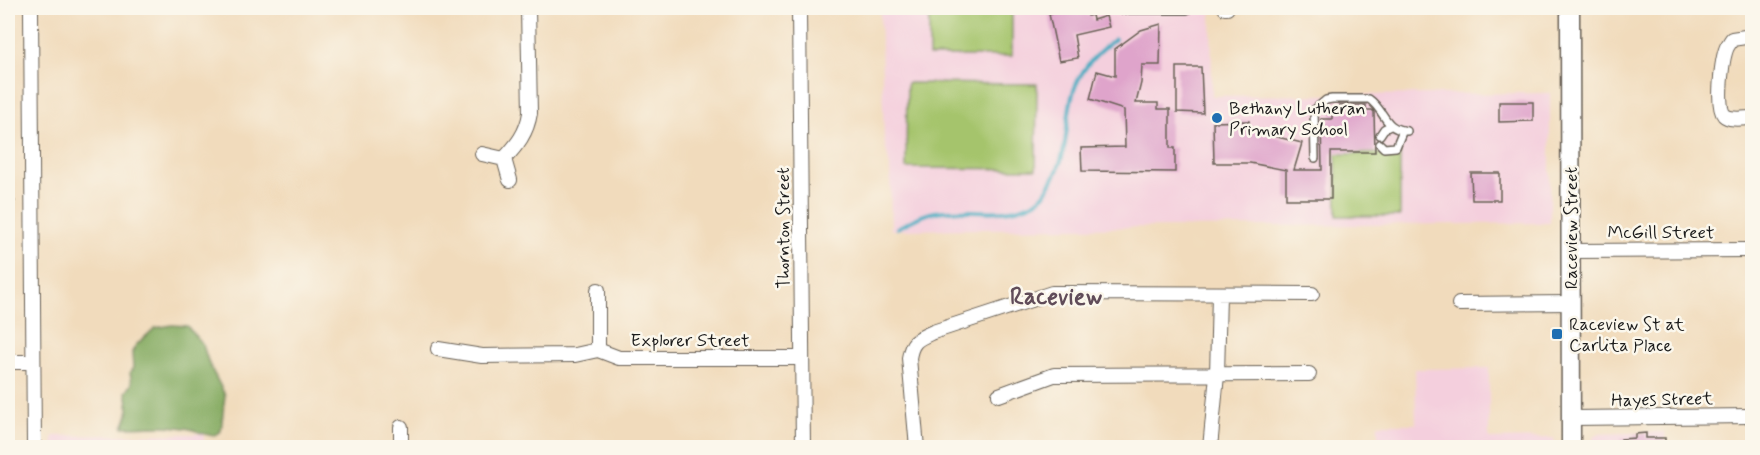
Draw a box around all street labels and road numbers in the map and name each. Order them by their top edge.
street label: Thornton Street [772,167,796,289]
street label: Raceview Street [1560,167,1584,289]
street label: McGill Street [1608,221,1714,245]
street label: Explorer Street [630,329,750,353]
street label: Hayes Street [1611,387,1714,413]

